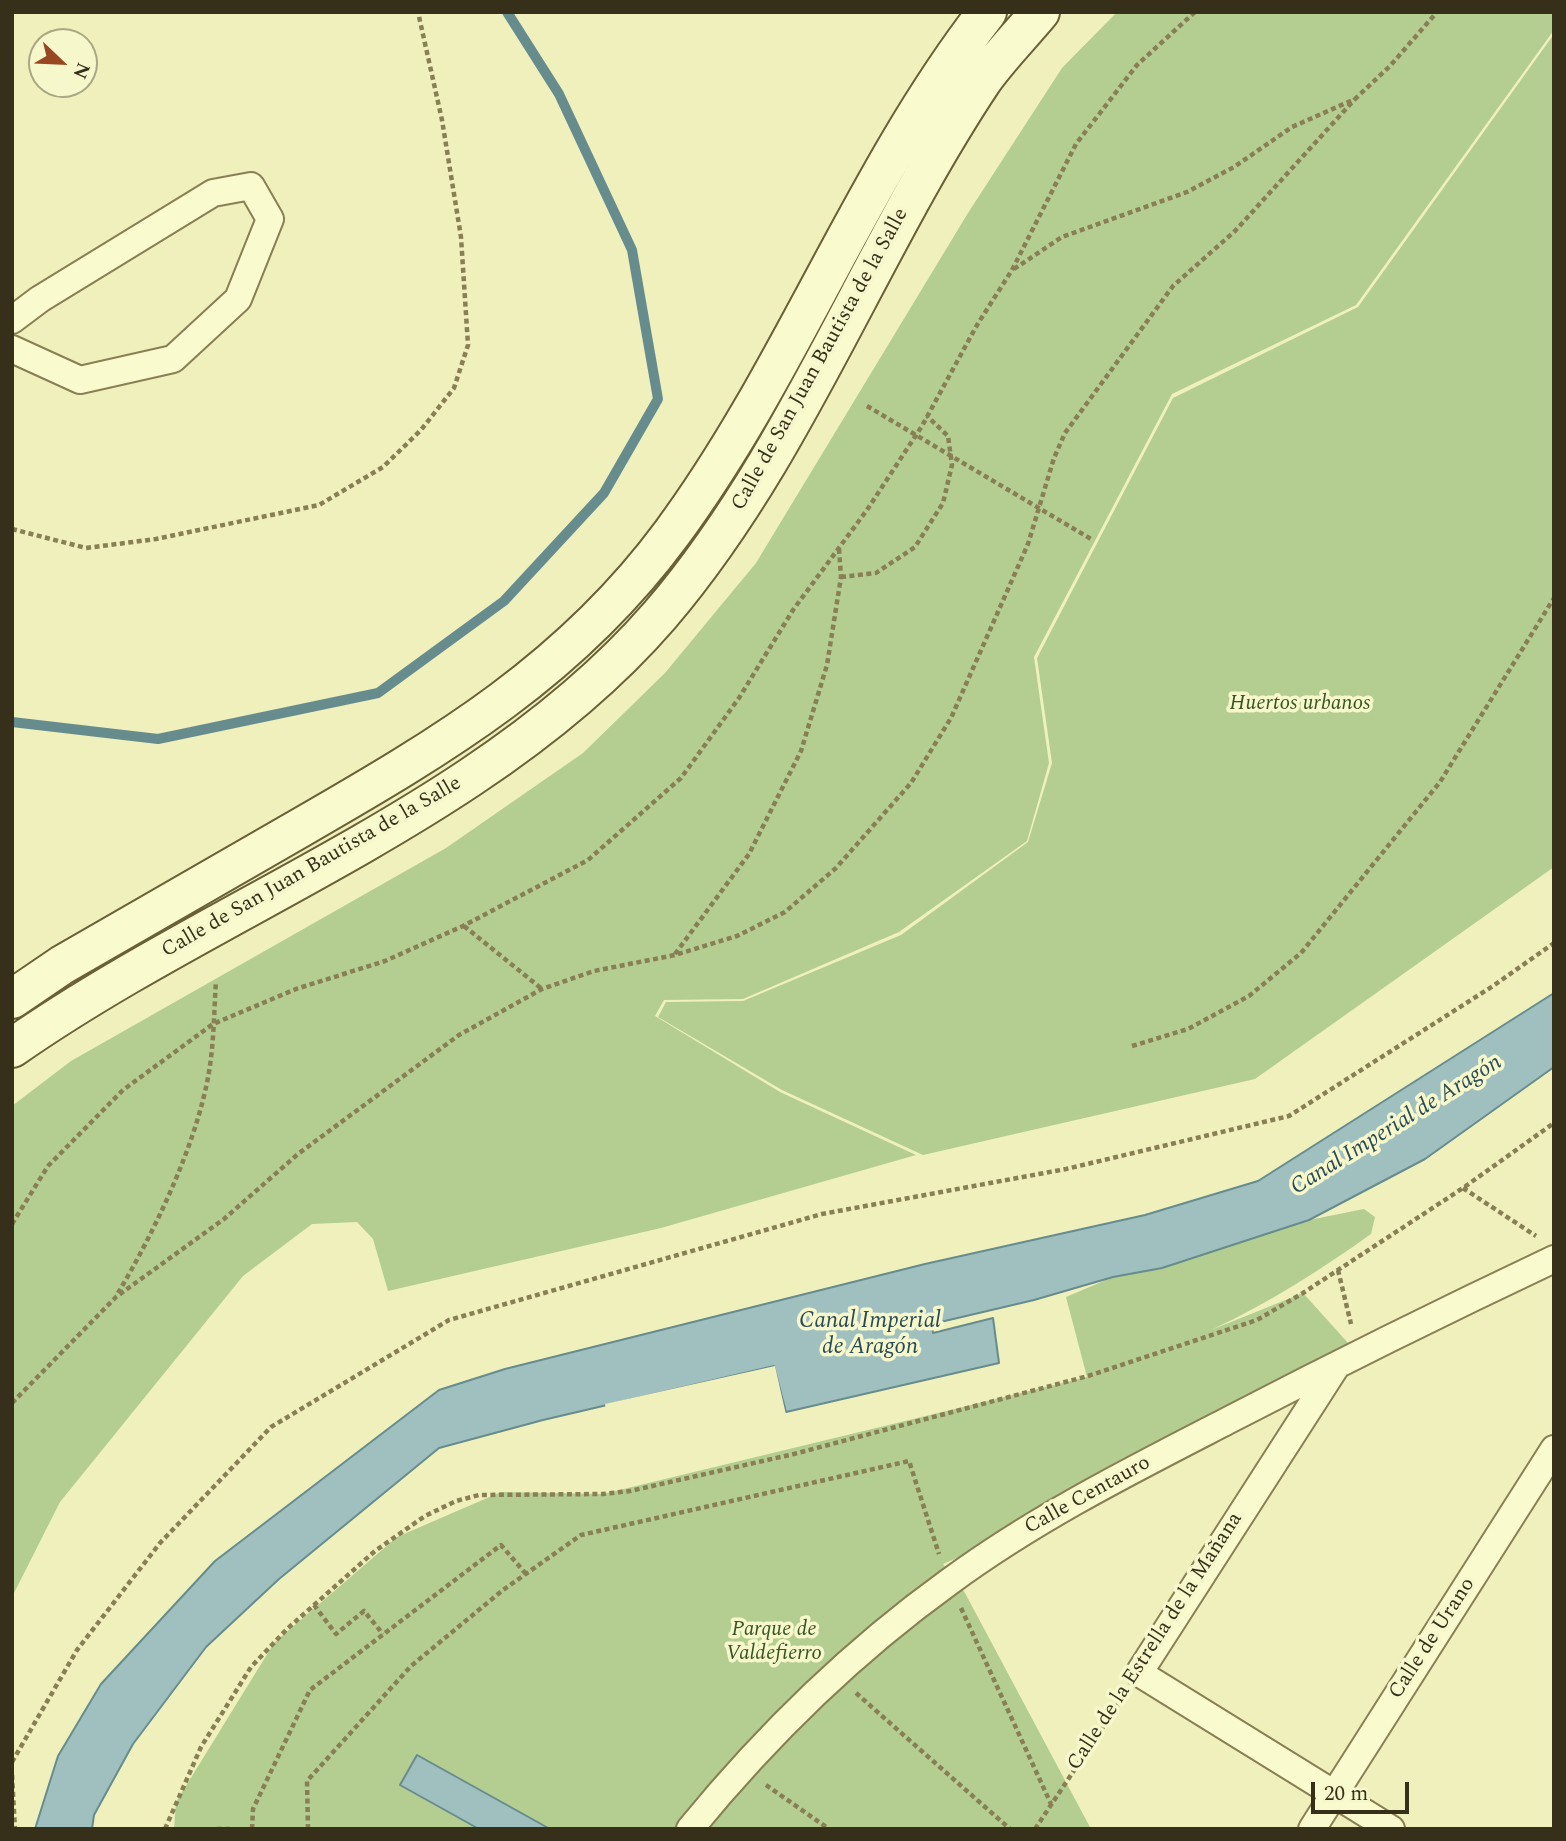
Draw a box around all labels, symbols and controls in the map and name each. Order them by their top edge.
north arrow [28,28,98,98]
text: N [65,58,97,83]
street label: Calle de San Juan Bautista de la Salle [727,204,915,516]
park label: Huertos urbanos [1229,692,1371,718]
street label: Calle de San Juan Bautista de la Salle [158,772,466,964]
water label: Canal Imperial de Aragón [1286,1050,1508,1202]
water label: Canal Imperial de Aragón [799,1308,941,1362]
street label: Calle Centauro [1021,1451,1155,1541]
street label: Calle de la Estrella de la Mañana [1063,1508,1249,1776]
street label: Calle de Urano [1385,1574,1481,1704]
park label: Parque de Valdefierro [726,1618,822,1668]
scale bar [1314,1768,1412,1812]
text: 20 m [1324,1778,1368,1810]

